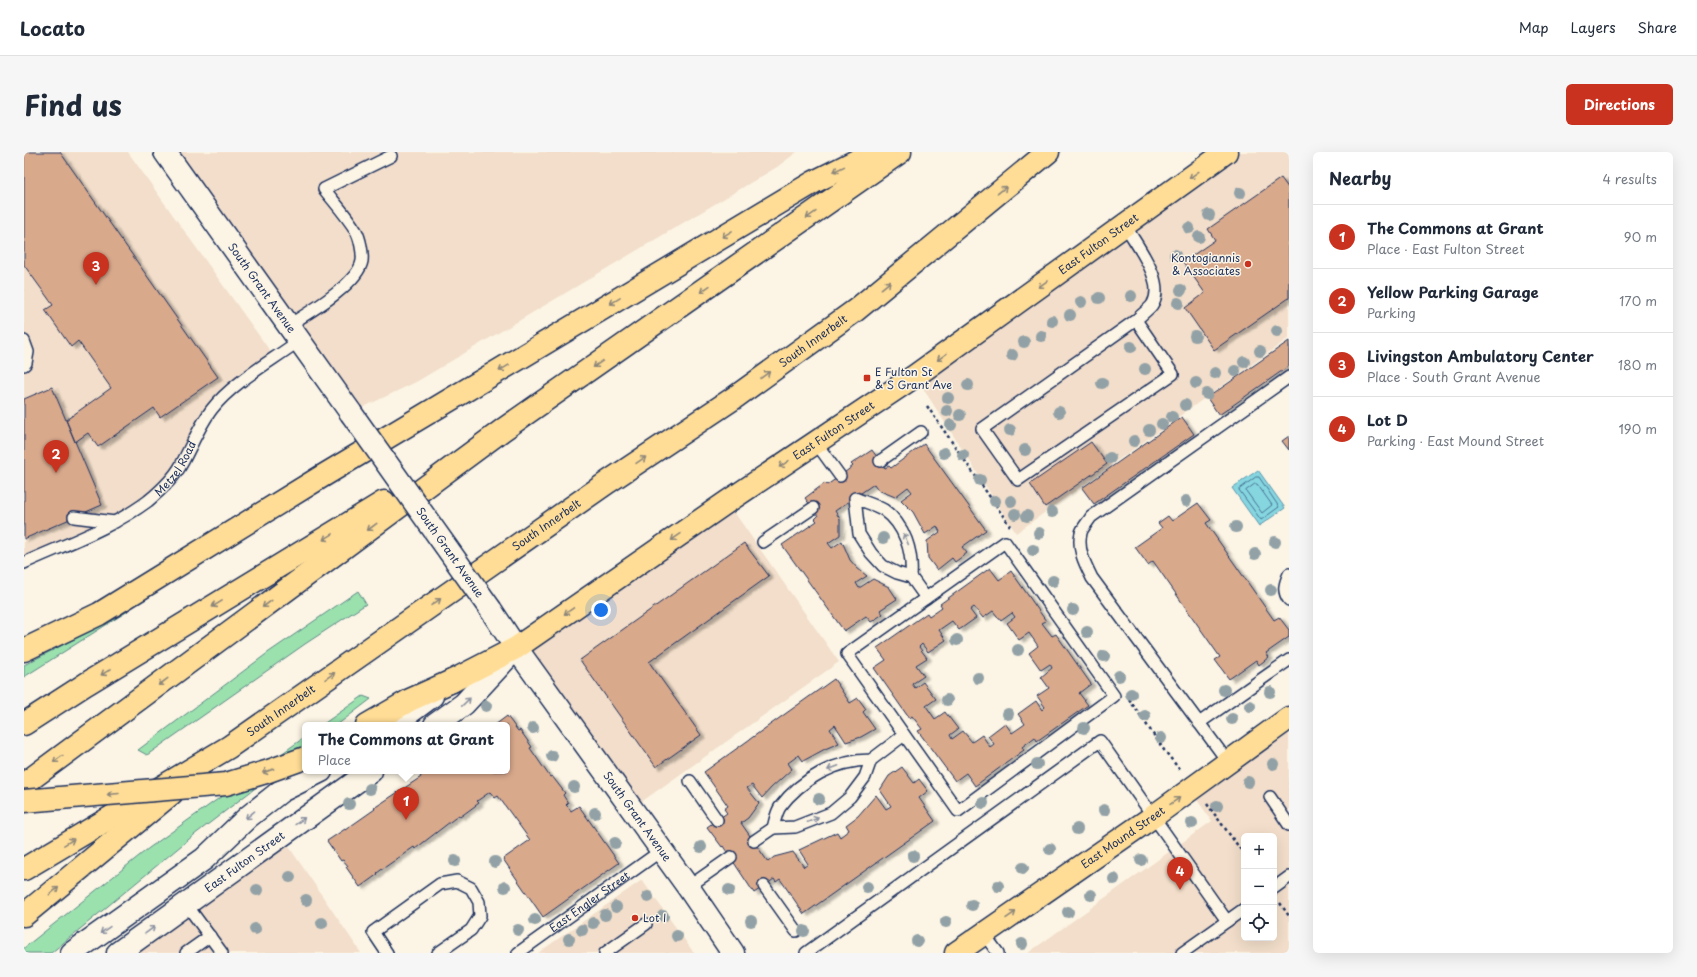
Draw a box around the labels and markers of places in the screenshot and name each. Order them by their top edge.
place label: Kontogiannis & Associates [1171,249,1240,279]
pin: 3 [83,252,109,285]
marker: Kontogiannis & Associates [1243,259,1253,269]
place label: E Fulton St & S Grant Ave [875,363,952,393]
marker: E Fulton St & S Grant Ave [862,373,872,383]
pin: 2 [43,440,69,473]
pin: 1 [393,787,419,820]
pin: 4 [1167,857,1193,890]
place label: Lot I [643,909,666,926]
marker: Lot I [630,913,640,923]

